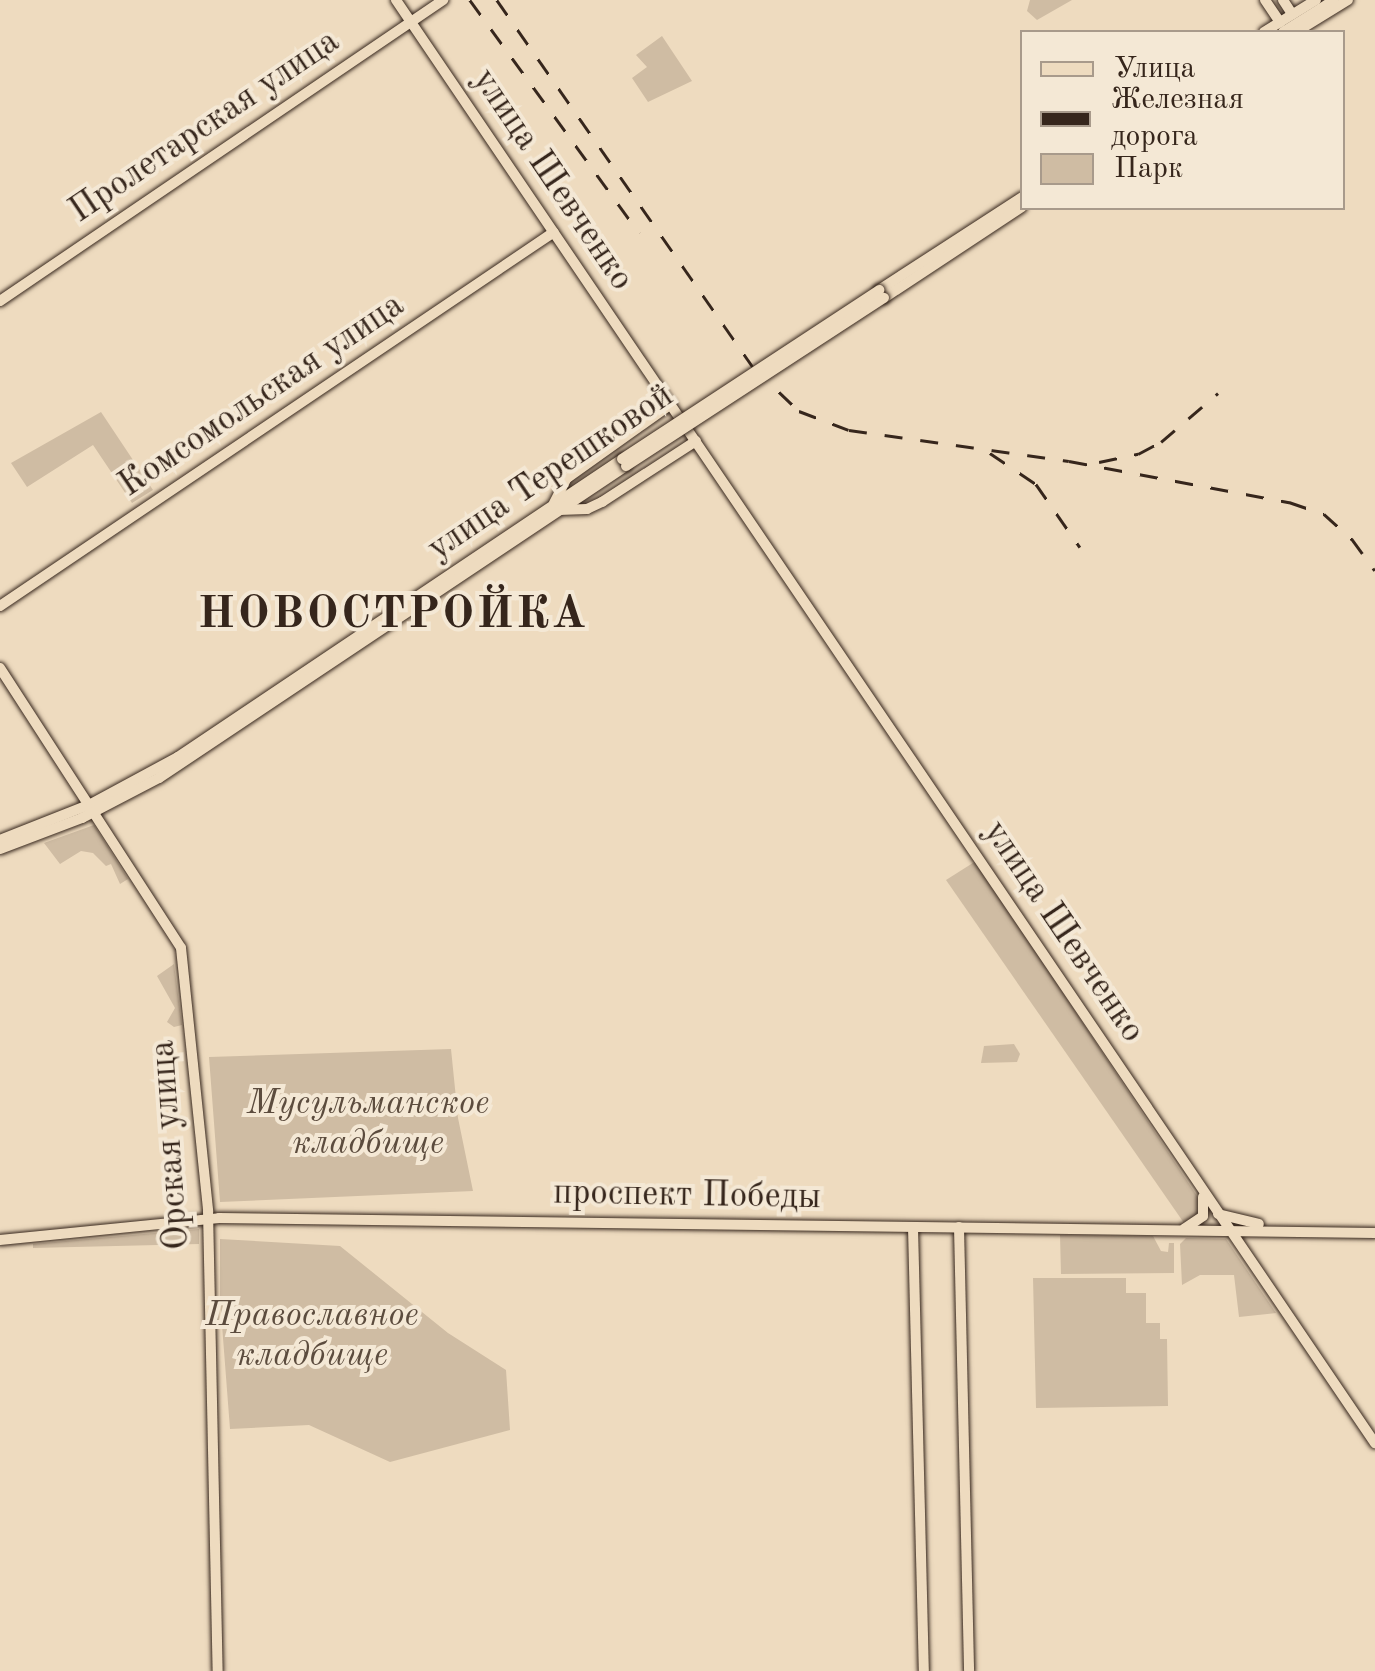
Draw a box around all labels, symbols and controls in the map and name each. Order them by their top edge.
street label: Пролетарская улица [62,21,348,233]
legend [1020,30,1345,210]
text: Улица [1114,54,1195,84]
street label: улица Шевченко [462,61,642,299]
text: Железная дорога [1111,85,1244,152]
text: Парк [1114,154,1183,184]
street label: Комсомольская улица [112,285,412,507]
street label: улица Терешковой [420,375,682,571]
district label: НОВОСТРОЙКА [198,589,588,643]
street label: улица Шевченко [973,813,1153,1051]
street label: Орская улица [143,1039,199,1251]
park label: Мусульманское кладбище [247,1083,489,1165]
street label: проспект Победы [553,1173,821,1219]
park label: Православное кладбище [205,1295,419,1377]

